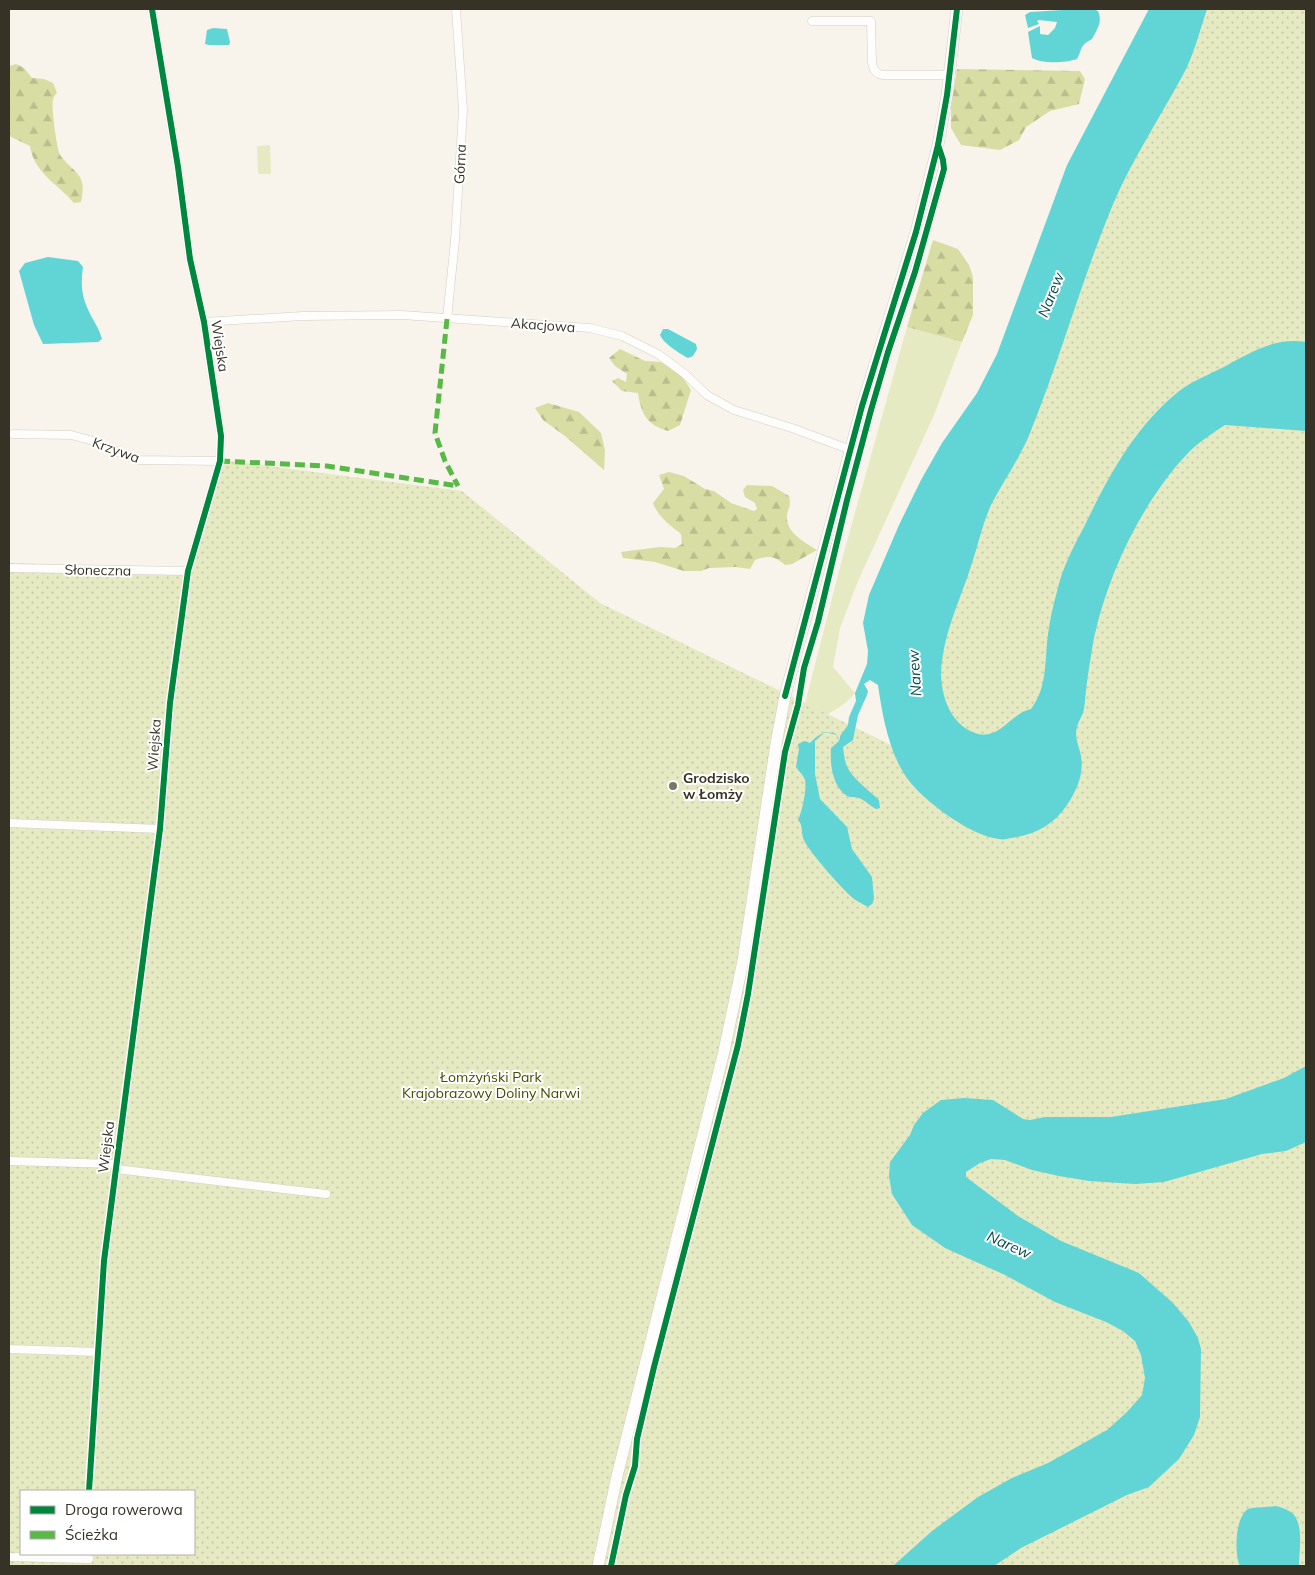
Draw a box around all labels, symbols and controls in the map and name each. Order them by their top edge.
street label: Górna [450,144,470,184]
water label: Narew [1033,269,1068,320]
street label: Akacjowa [510,314,576,336]
street label: Wiejska [207,319,233,373]
street label: Krzywa [90,433,142,467]
street label: Słoneczna [65,560,131,580]
water label: Narew [903,648,926,697]
street label: Wiejska [143,718,165,772]
place label: Grodzisko w Łomży [683,769,750,803]
marker: Grodzisko w Łomży [667,780,679,792]
park label: Łomżyński Park Krajobrazowy Doliny Narwi [402,1068,580,1102]
street label: Wiejska [94,1120,118,1174]
water label: Narew [984,1226,1035,1263]
legend [20,1490,195,1555]
text: Droga rowerowa [65,1500,183,1519]
text: Ścieżka [65,1525,118,1544]

